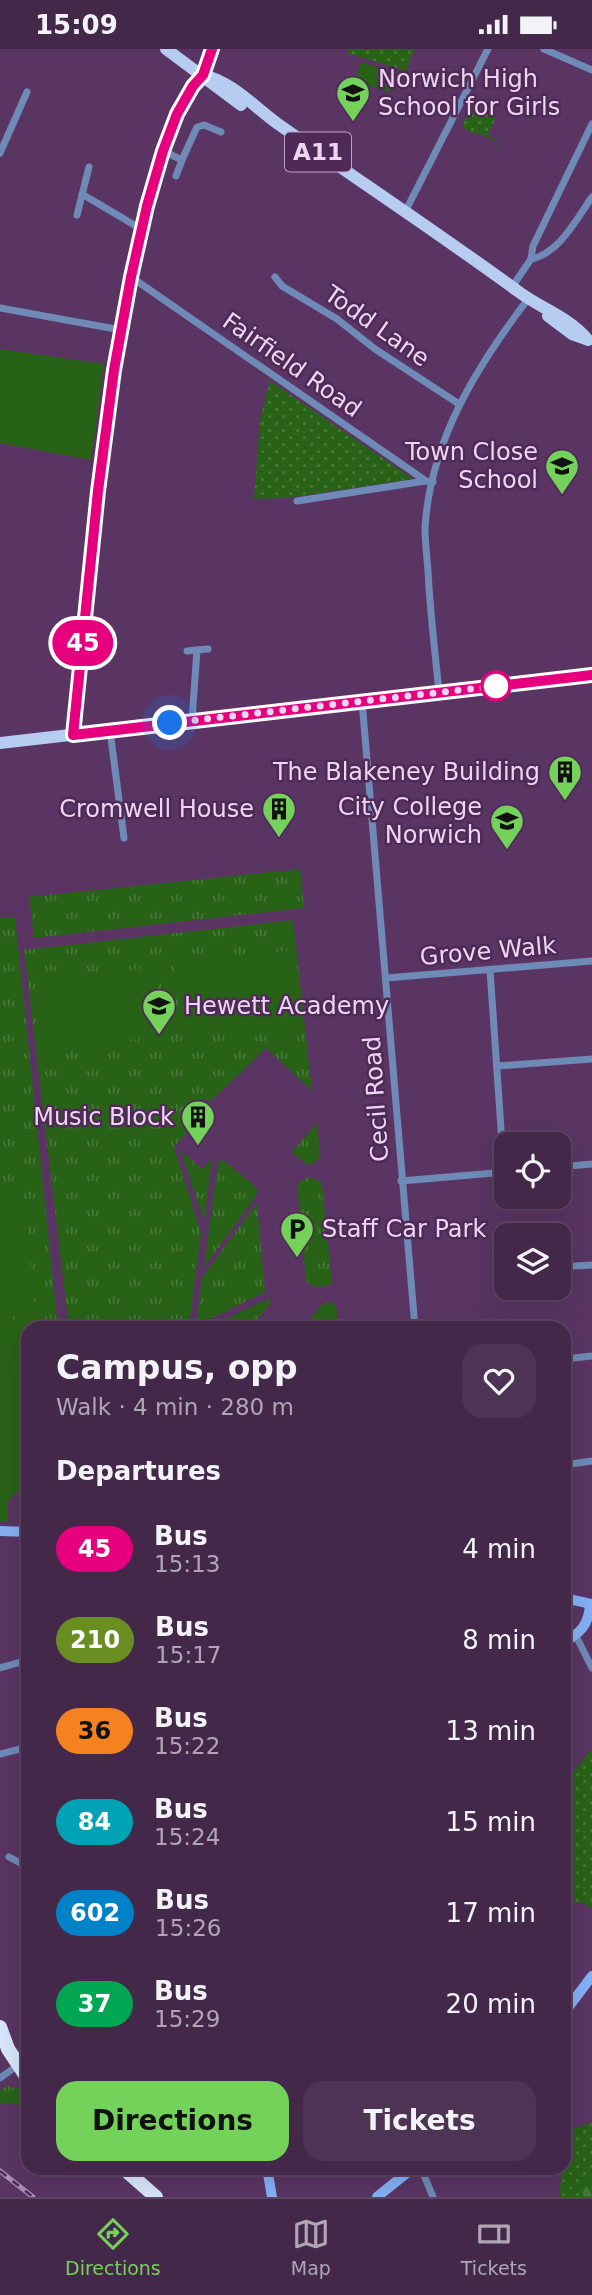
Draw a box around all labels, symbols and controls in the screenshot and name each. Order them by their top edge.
text: 15:09 [35,10,118,40]
place label: Norwich High School for Girls [378,65,560,121]
school or university icon: Norwich High School for Girls [334,74,372,123]
road number: A11 [285,132,351,171]
street label: Todd Lane [318,279,435,372]
street label: Fairfield Road [217,307,367,423]
place label: Town Close School [404,438,538,494]
school or university icon: Town Close School [543,447,581,496]
line badge: 45 [52,620,114,666]
text: 45 [66,629,100,657]
unlabelled marker [481,671,511,701]
your location [152,705,187,740]
building icon: The Blakeney Building [546,753,584,802]
place label: The Blakeney Building [272,758,540,786]
building icon: Cromwell House [260,790,298,839]
place label: City College Norwich [338,793,482,849]
place label: Cromwell House [59,795,254,823]
school or university icon: City College Norwich [488,802,526,851]
street label: Grove Walk [419,931,557,971]
school or university icon: Hewett Academy [140,987,178,1036]
place label: Hewett Academy [184,992,389,1020]
street label: Cecil Road [358,1035,394,1163]
building icon: Music Block [179,1098,217,1147]
place label: Music Block [33,1103,174,1131]
map controls [494,1132,571,1300]
button: locate [494,1132,571,1209]
parking icon: Staff Car Park [278,1210,316,1259]
place label: Staff Car Park [322,1215,486,1243]
button: layers [494,1223,571,1300]
button: heart [462,1344,536,1418]
text: Campus, opp [56,1348,298,1387]
text: Walk · 4 min · 280 m [56,1394,294,1420]
text: Departures [56,1456,221,1486]
text: Bus [154,1521,208,1551]
text: 4 min [462,1534,536,1564]
text: 45 [78,1535,111,1563]
text: 15:13 [154,1551,220,1577]
text: Bus [155,1612,209,1642]
text: 8 min [462,1625,536,1655]
text: 210 [70,1626,120,1654]
text: 15:17 [155,1642,221,1668]
text: Bus [154,1703,208,1733]
text: 13 min [446,1716,536,1746]
text: 36 [78,1717,111,1745]
text: 15:22 [154,1733,220,1759]
text: Bus [154,1794,208,1824]
text: 15 min [446,1807,536,1837]
text: 84 [78,1808,111,1836]
text: 15:24 [154,1824,220,1850]
text: Bus [155,1885,209,1915]
text: 17 min [446,1898,536,1928]
text: 602 [70,1899,120,1927]
text: 15:26 [155,1915,221,1941]
text: Bus [154,1976,208,2006]
text: 20 min [446,1989,536,2019]
text: 37 [78,1990,111,2018]
text: 15:29 [154,2006,220,2032]
button: Directions [56,2081,289,2161]
button: Tickets [303,2081,536,2161]
tab: Directions [65,2215,161,2279]
tab: Map [291,2215,331,2279]
tab: Tickets [461,2215,527,2279]

